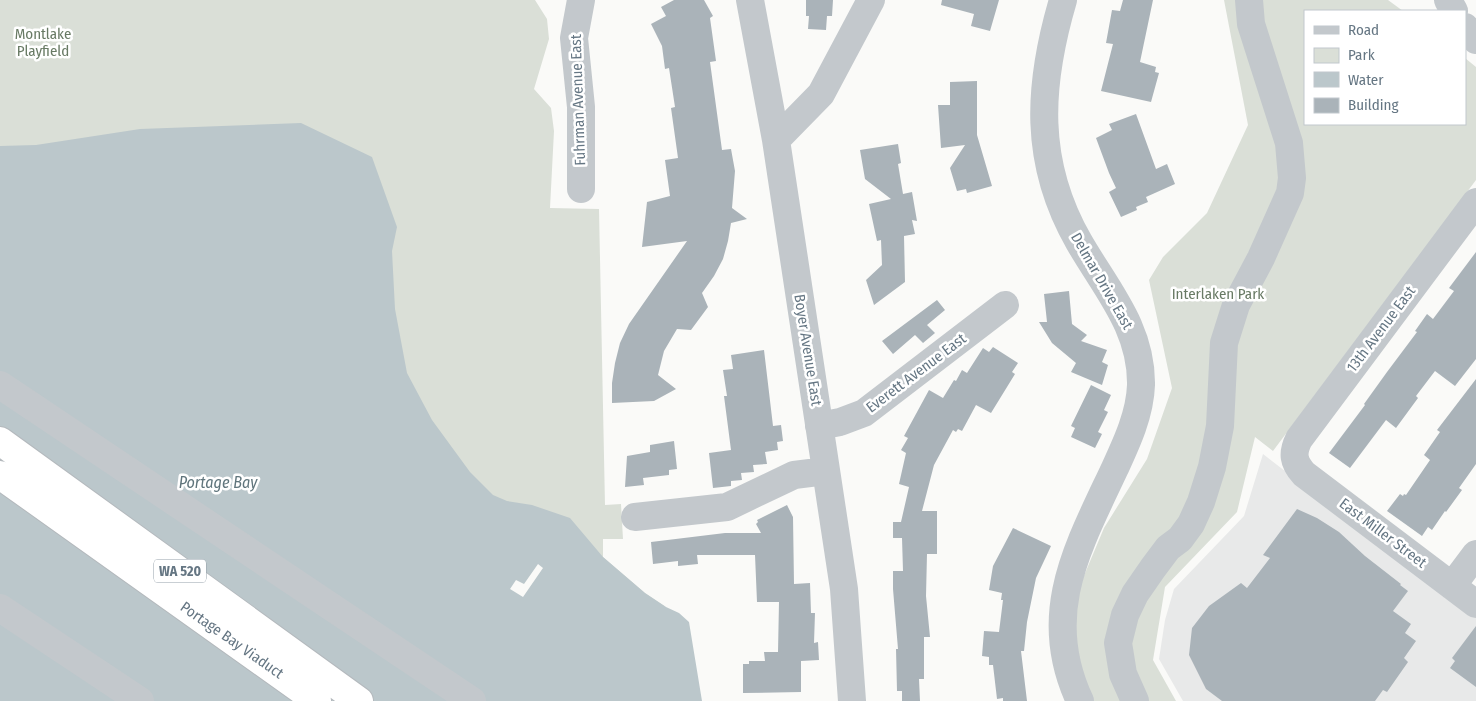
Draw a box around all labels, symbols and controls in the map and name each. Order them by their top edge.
legend [1304,10,1466,125]
text: Road [1348,21,1379,39]
park label: Montlake Playfield [15,25,71,60]
street label: Fuhrman Avenue East [567,34,589,166]
text: Park [1348,46,1375,64]
text: Water [1348,71,1384,89]
text: Building [1348,96,1399,114]
street label: Delmar Drive East [1067,230,1137,333]
street label: 13th Avenue East [1343,282,1419,376]
park label: Interlaken Park [1172,285,1264,303]
street label: Boyer Avenue East [790,293,826,407]
street label: Everett Avenue East [863,330,970,416]
water label: Portage Bay [179,473,258,492]
street label: East Miller Street [1336,494,1430,572]
road number: WA 520 [154,560,206,582]
street label: Portage Bay Viaduct [177,598,287,682]

